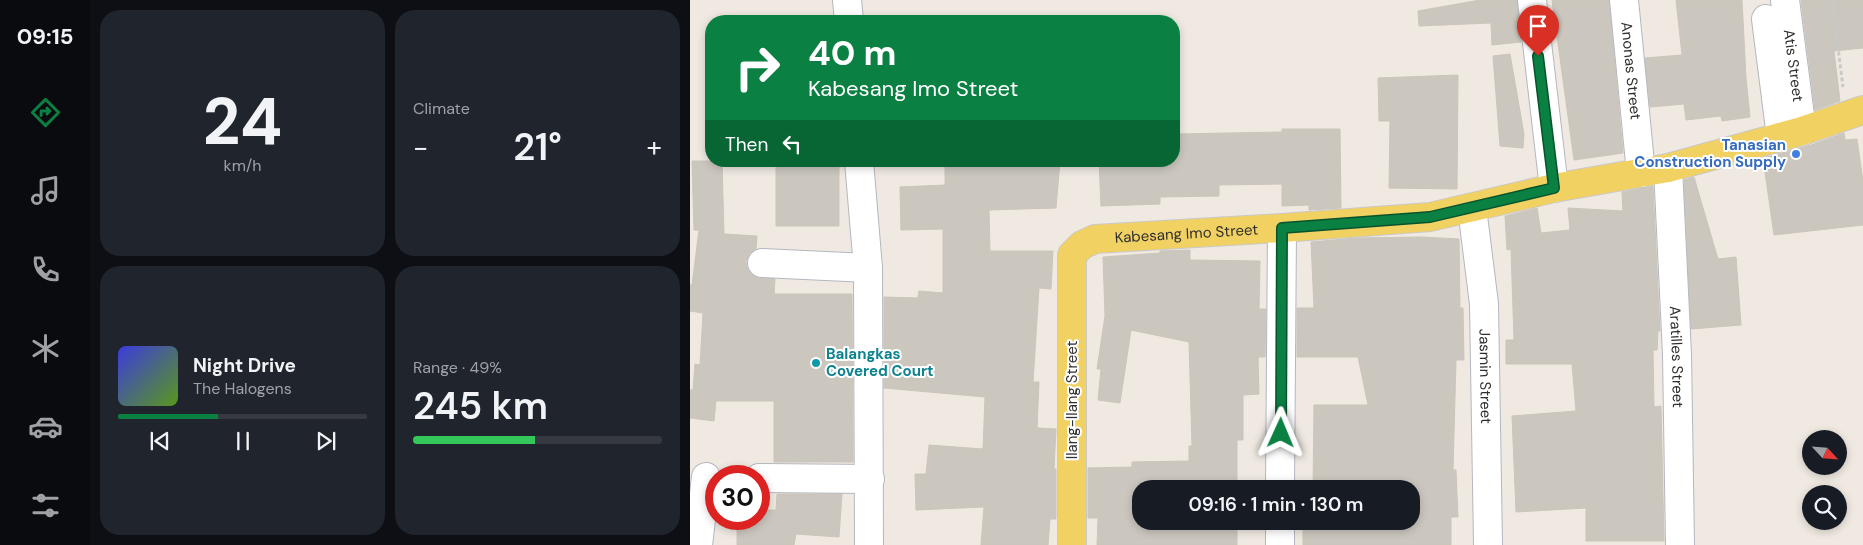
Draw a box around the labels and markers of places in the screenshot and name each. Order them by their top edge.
pin [1517,5,1559,56]
place label: Tanasian Construction Supply [1634,135,1786,172]
marker: Tanasian Construction Supply [1790,148,1802,160]
place label: Balangkas Covered Court [826,344,934,381]
marker: Balangkas Covered Court [810,357,822,369]

